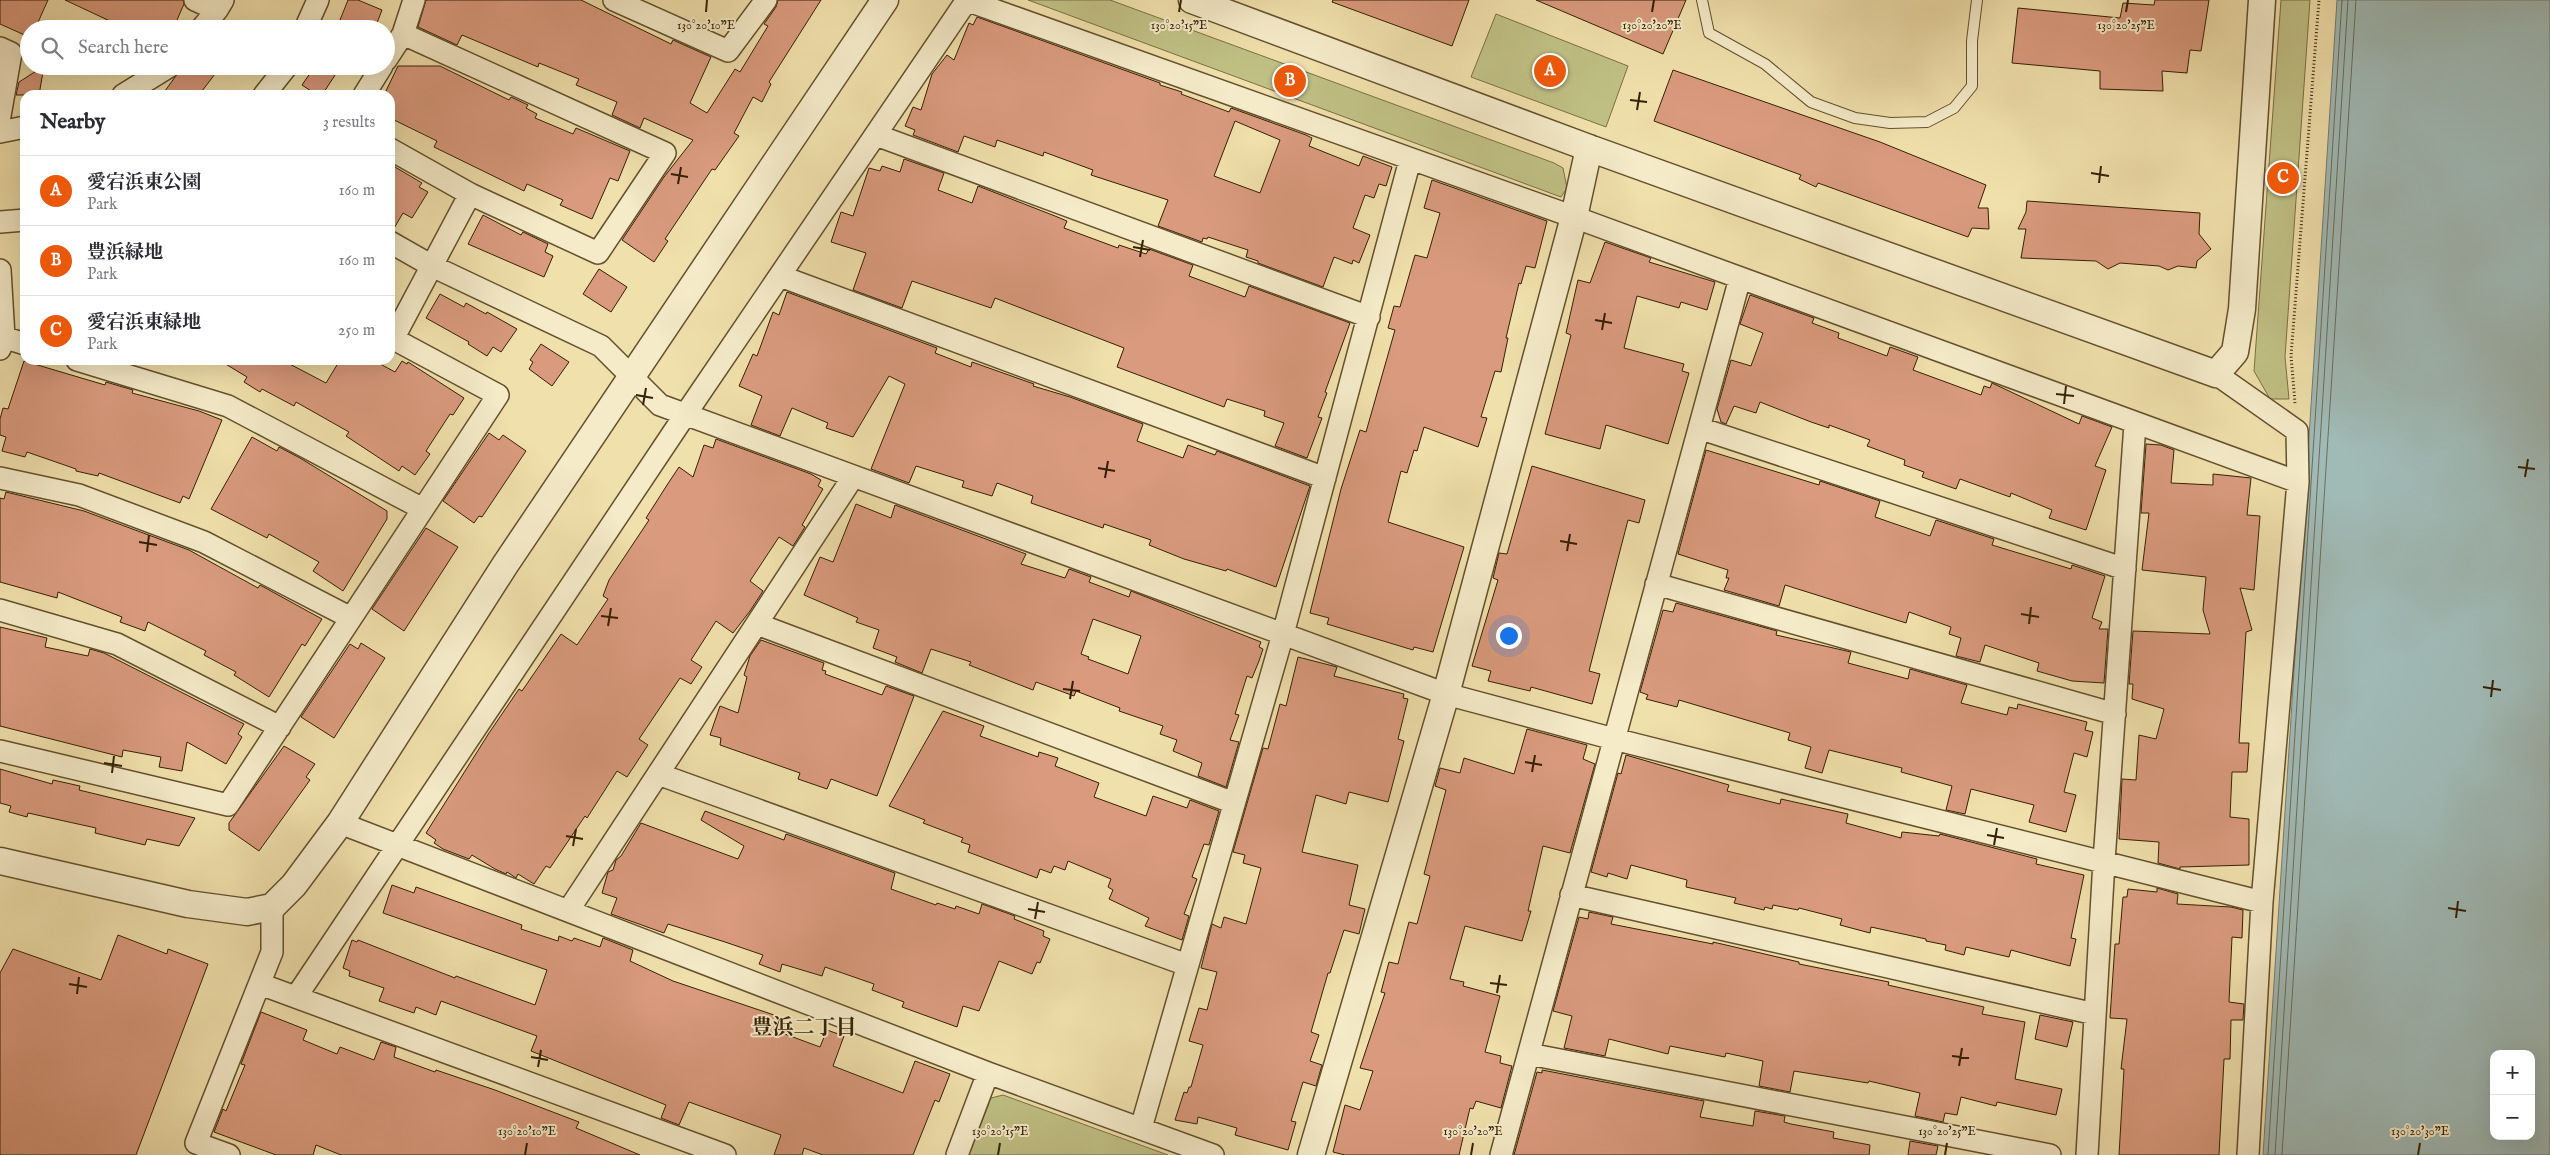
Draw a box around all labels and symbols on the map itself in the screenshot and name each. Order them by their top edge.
text: 130°20'10"E [677,18,735,33]
text: 130°20'15"E [1151,18,1207,33]
text: 130°20'20"E [1622,18,1682,33]
text: 130°20'25"E [2097,18,2155,33]
pin: A [1534,52,1566,90]
pin: B [1274,62,1306,100]
pin: C [2267,159,2299,197]
your location [1496,623,1522,649]
district label: 豊浜二丁目 [752,1015,857,1042]
text: 130°20'10"E [498,1124,556,1139]
text: 130°20'15"E [972,1124,1028,1139]
text: 130°20'20"E [1443,1124,1503,1139]
text: 130°20'25"E [1918,1124,1976,1139]
text: 130°20'30"E [2391,1124,2449,1139]

